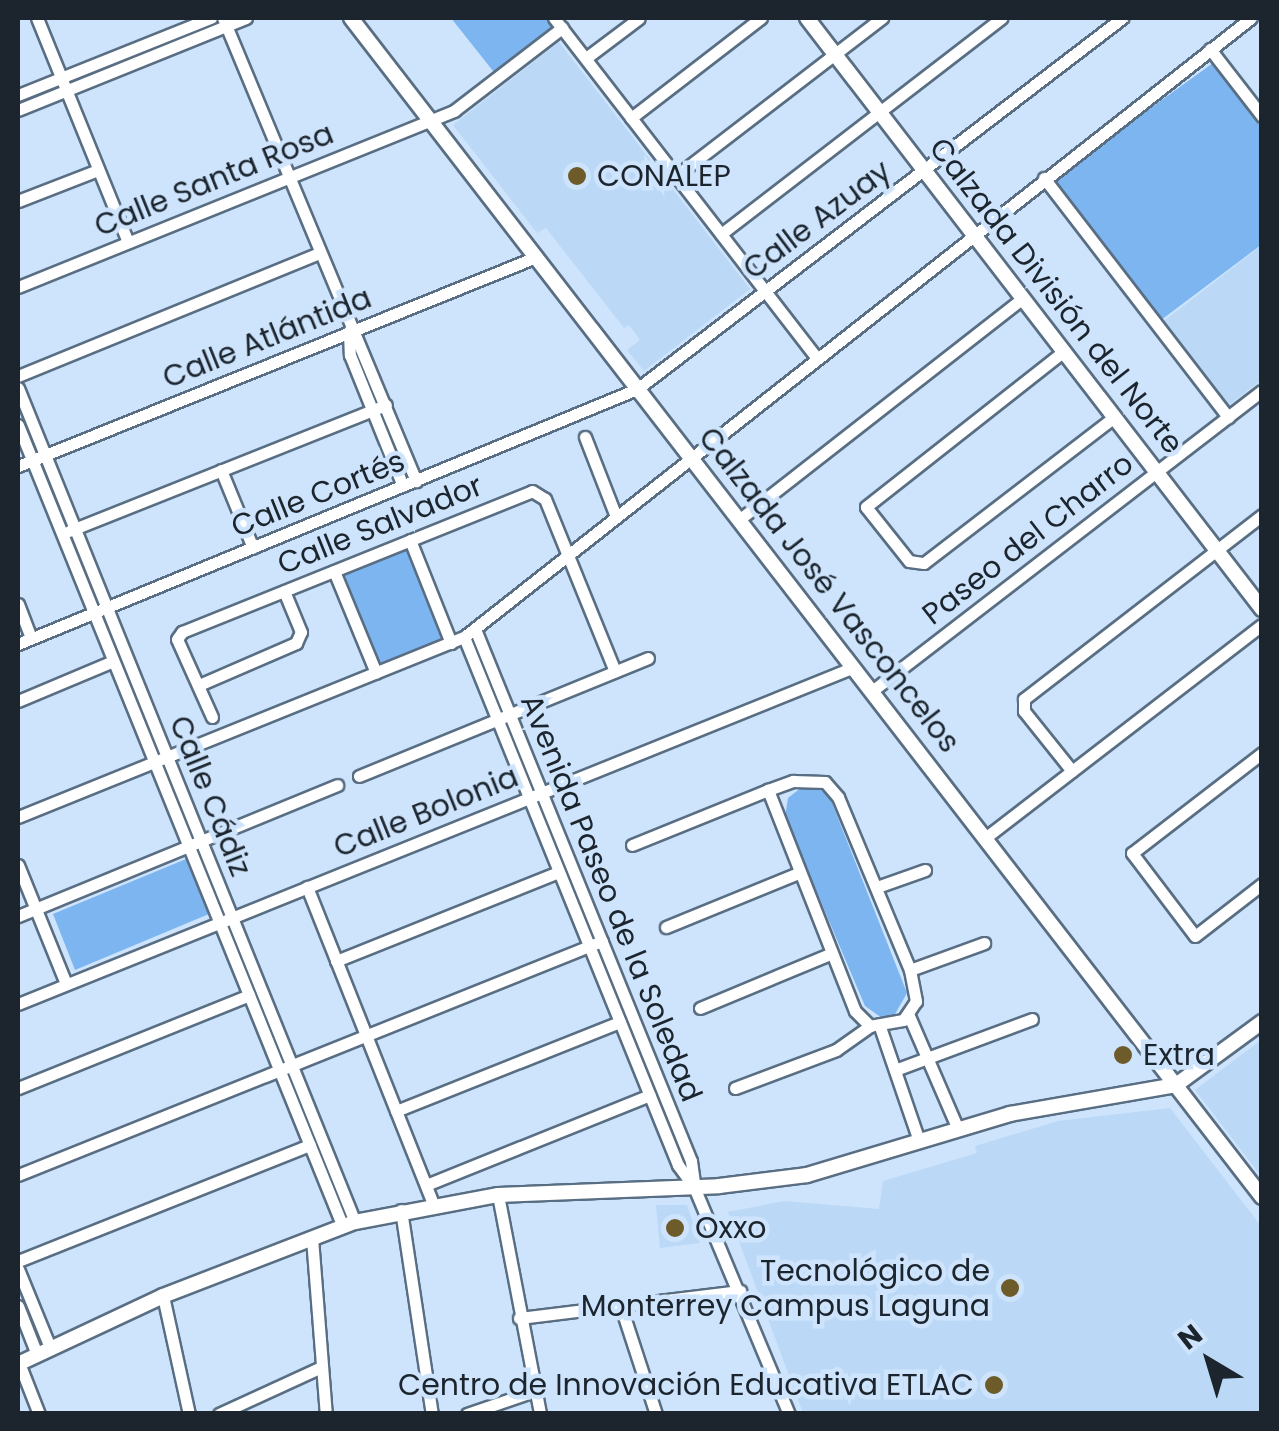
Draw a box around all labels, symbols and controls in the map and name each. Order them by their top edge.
street label: Calle Santa Rosa [89,116,339,244]
street label: Calzada División del Norte [922,131,1190,461]
street label: Calle Azuay [736,153,898,287]
place label: CONALEP [597,158,731,194]
marker: CONALEP [566,165,588,187]
street label: Calle Atlántida [157,280,377,396]
street label: Calzada José Vasconcelos [691,420,967,760]
street label: Calle Cortés [226,443,410,545]
street label: Paseo del Charro [915,446,1141,632]
street label: Calle Salvador [272,468,488,582]
street label: Avenida Paseo de la Soledad [513,689,709,1107]
street label: Calle Cádiz [162,711,258,881]
street label: Calle Bolonia [328,759,524,865]
place label: Extra [1143,1037,1215,1073]
marker: Extra [1112,1044,1134,1066]
place label: Oxxo [695,1210,767,1246]
marker: Oxxo [664,1217,686,1239]
place label: Tecnológico de Monterrey Campus Laguna [581,1253,990,1324]
marker: Tecnológico de Monterrey Campus Laguna [999,1277,1021,1299]
north arrow [1159,1311,1259,1411]
text: N [1170,1315,1211,1359]
place label: Centro de Innovación Educativa ETLAC [398,1367,974,1403]
marker: Centro de Innovación Educativa ETLAC [983,1374,1005,1396]

